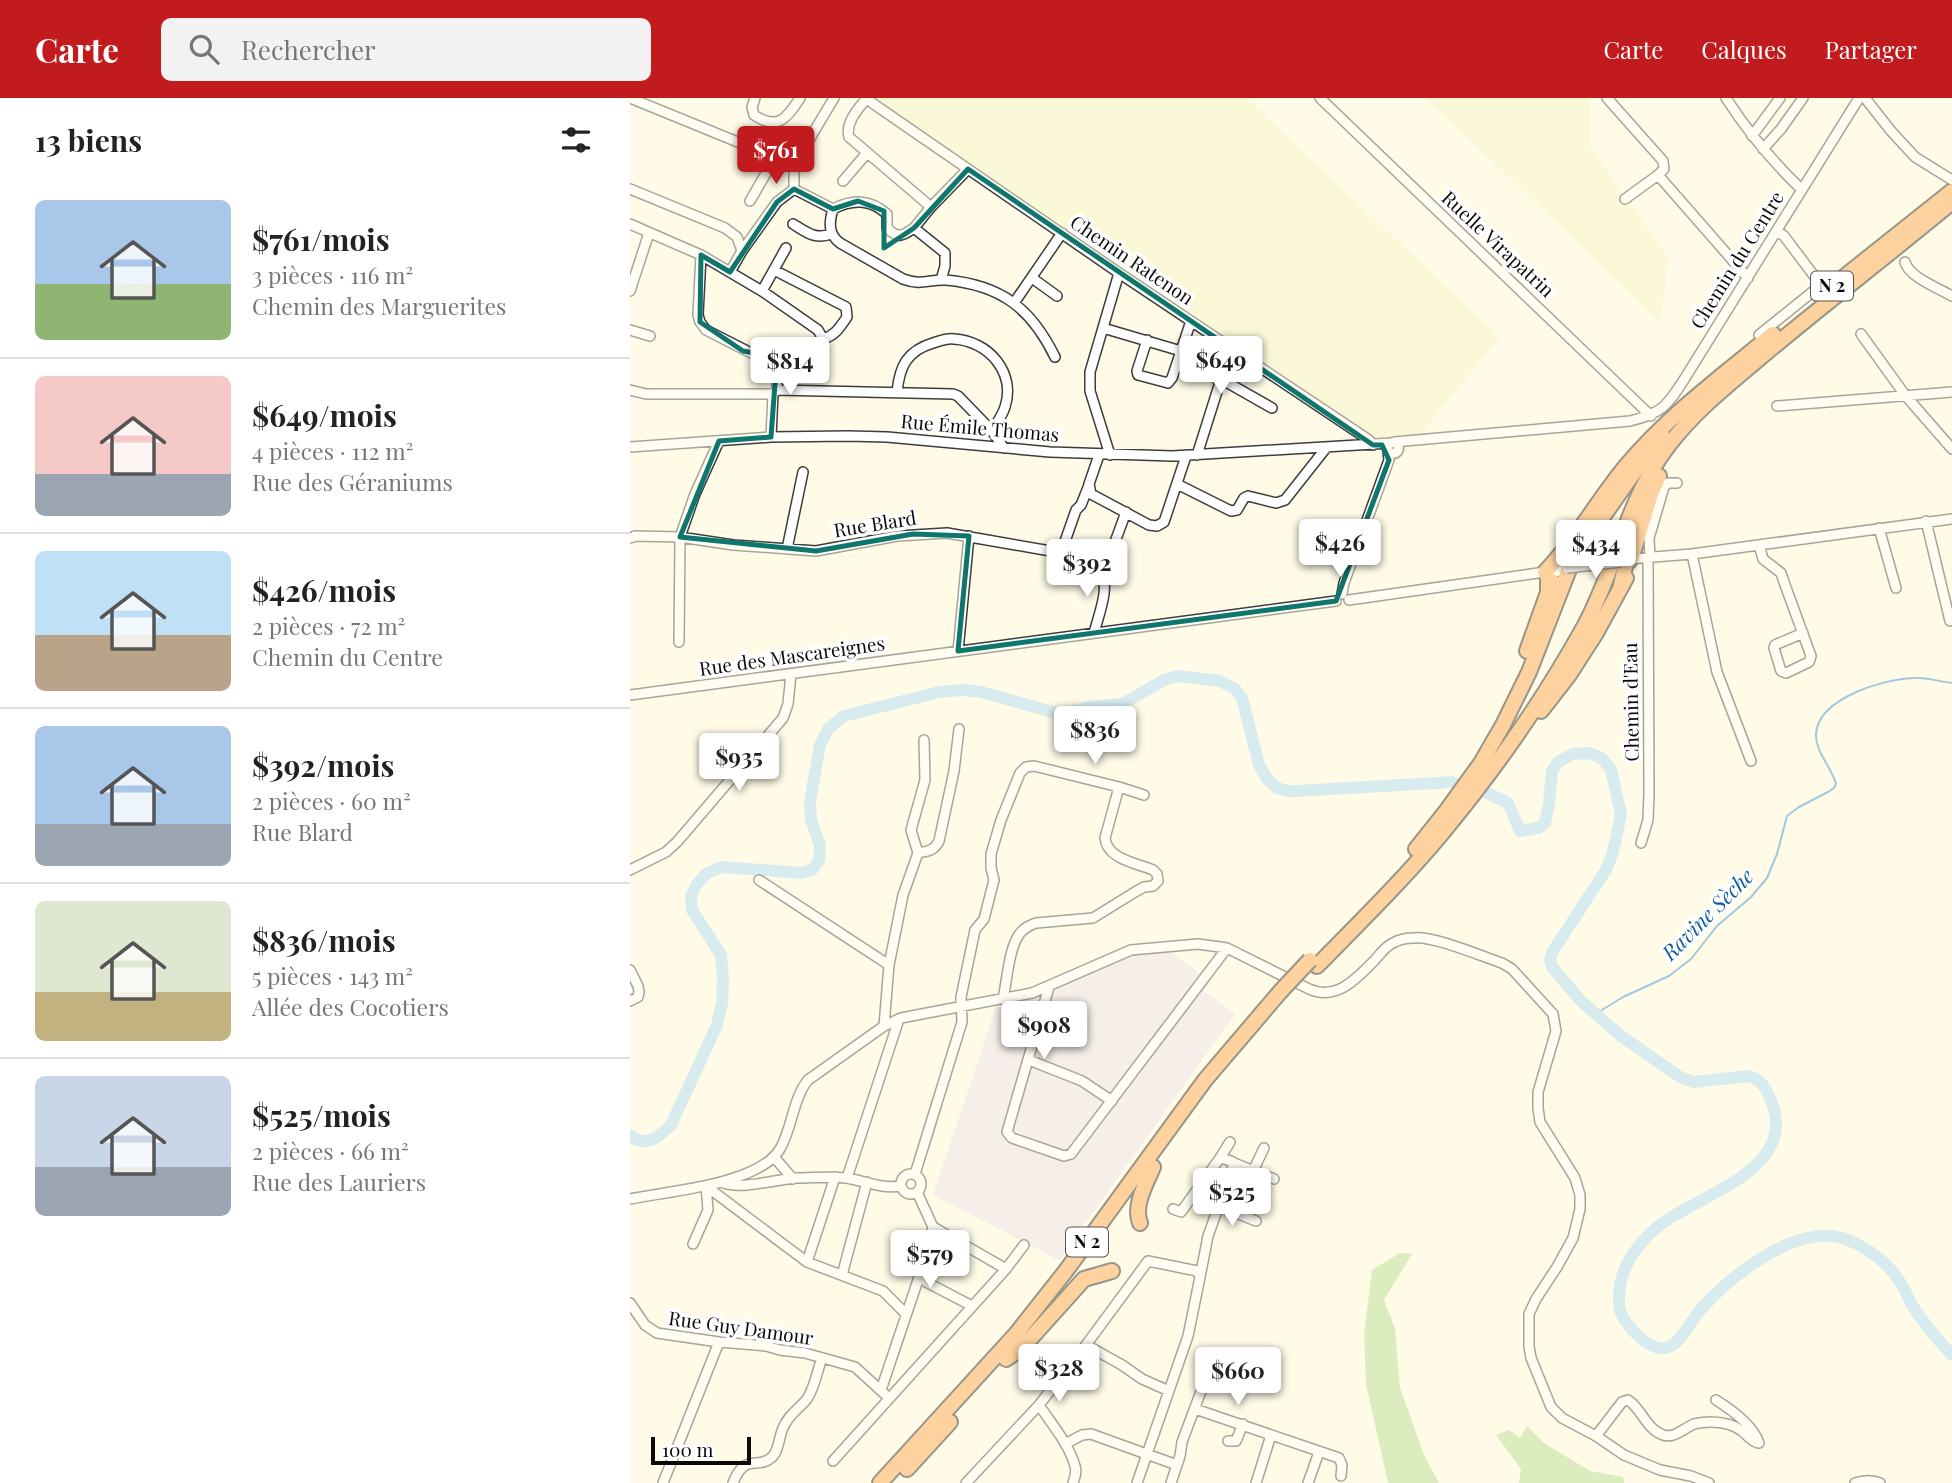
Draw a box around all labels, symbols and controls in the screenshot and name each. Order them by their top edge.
search box [161,18,651,81]
text: Carte [35,27,119,71]
icon: search [185,30,223,68]
text: Rechercher [241,32,376,67]
text: Carte [1604,33,1663,65]
text: Calques [1701,33,1787,65]
text: Partager [1825,33,1917,65]
text: 13 biens [35,120,142,160]
icon: filters [557,121,595,159]
pin: $761 [735,126,817,186]
text: $761 [753,133,799,164]
street label: Ruelle Virapatrin [1437,184,1561,303]
street label: Chemin du Centre [1683,186,1789,333]
street label: Chemin Ratenon [1066,208,1200,310]
text: $761/mois [252,219,390,259]
icon: home [91,228,175,312]
text: 3 pièces · 116 m² [252,259,413,290]
road number: N 2 [1811,272,1853,300]
text: Chemin des Marguerites [252,290,506,321]
pin: $649 [1180,336,1262,396]
pin: $814 [749,338,831,397]
text: $649 [1196,343,1246,374]
text: $814 [766,344,814,375]
text: $649/mois [252,395,397,435]
icon: home [91,404,175,488]
street label: Rue Émile Thomas [900,407,1060,447]
text: 4 pièces · 112 m² [252,435,413,466]
text: Rue des Géraniums [252,466,453,497]
street label: Rue Blard [832,504,918,542]
pin: $426 [1299,519,1381,579]
pin: $434 [1555,520,1637,580]
text: $426 [1315,526,1365,557]
text: $434 [1572,527,1620,558]
pin: $392 [1046,540,1128,599]
text: $392 [1062,546,1112,577]
text: $426/mois [252,570,396,610]
icon: home [91,579,175,663]
text: 2 pièces · 72 m² [252,610,405,641]
street label: Rue des Mascareignes [697,629,886,681]
text: Chemin du Centre [252,641,443,672]
street label: Chemin d'Eau [1616,642,1644,762]
pin: $836 [1054,706,1136,766]
text: $836 [1070,713,1120,744]
pin: $935 [698,734,780,793]
text: $935 [715,740,763,771]
text: $392/mois [252,745,394,785]
icon: home [91,754,175,838]
text: 2 pièces · 60 m² [252,785,411,816]
text: Rue Blard [252,816,353,847]
water label: Ravine Sèche [1654,862,1759,966]
text: $836/mois [252,920,396,960]
icon: home [91,929,175,1013]
text: 5 pièces · 143 m² [252,960,413,991]
text: Allée des Cocotiers [252,991,449,1022]
pin: $908 [1003,1002,1085,1061]
text: $908 [1017,1008,1071,1039]
text: $525/mois [252,1095,391,1135]
icon: home [91,1104,175,1188]
text: 2 pièces · 66 m² [252,1135,409,1166]
text: Rue des Lauriers [252,1166,426,1197]
pin: $525 [1191,1168,1273,1228]
text: $525 [1209,1175,1255,1206]
road number: N 2 [1066,1227,1108,1256]
pin: $579 [889,1230,971,1290]
text: $579 [907,1237,953,1268]
street label: Rue Guy Damour [667,1304,816,1350]
pin: $328 [1018,1344,1100,1404]
pin: $660 [1197,1348,1279,1407]
text: $328 [1034,1351,1084,1382]
text: $660 [1211,1354,1265,1385]
scale bar [651,1434,751,1466]
text: 100 m [662,1436,713,1462]

